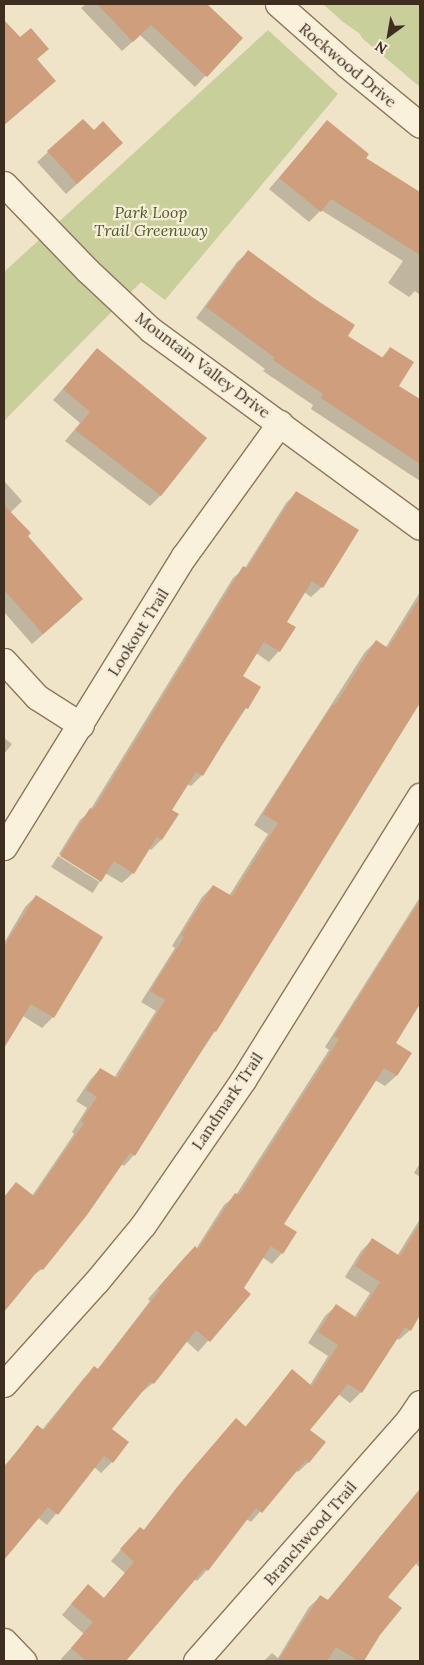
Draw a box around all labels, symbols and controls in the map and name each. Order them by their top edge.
north arrow [364,10,414,60]
street label: Rockwood Drive [295,19,401,111]
text: N [372,37,390,58]
park label: Park Loop Trail Greenway [94,202,208,240]
street label: Mountain Valley Drive [132,308,274,422]
street label: Lookout Trail [103,585,173,679]
street label: Landmark Trail [187,1049,267,1153]
street label: Branchwood Trail [260,1477,360,1589]

